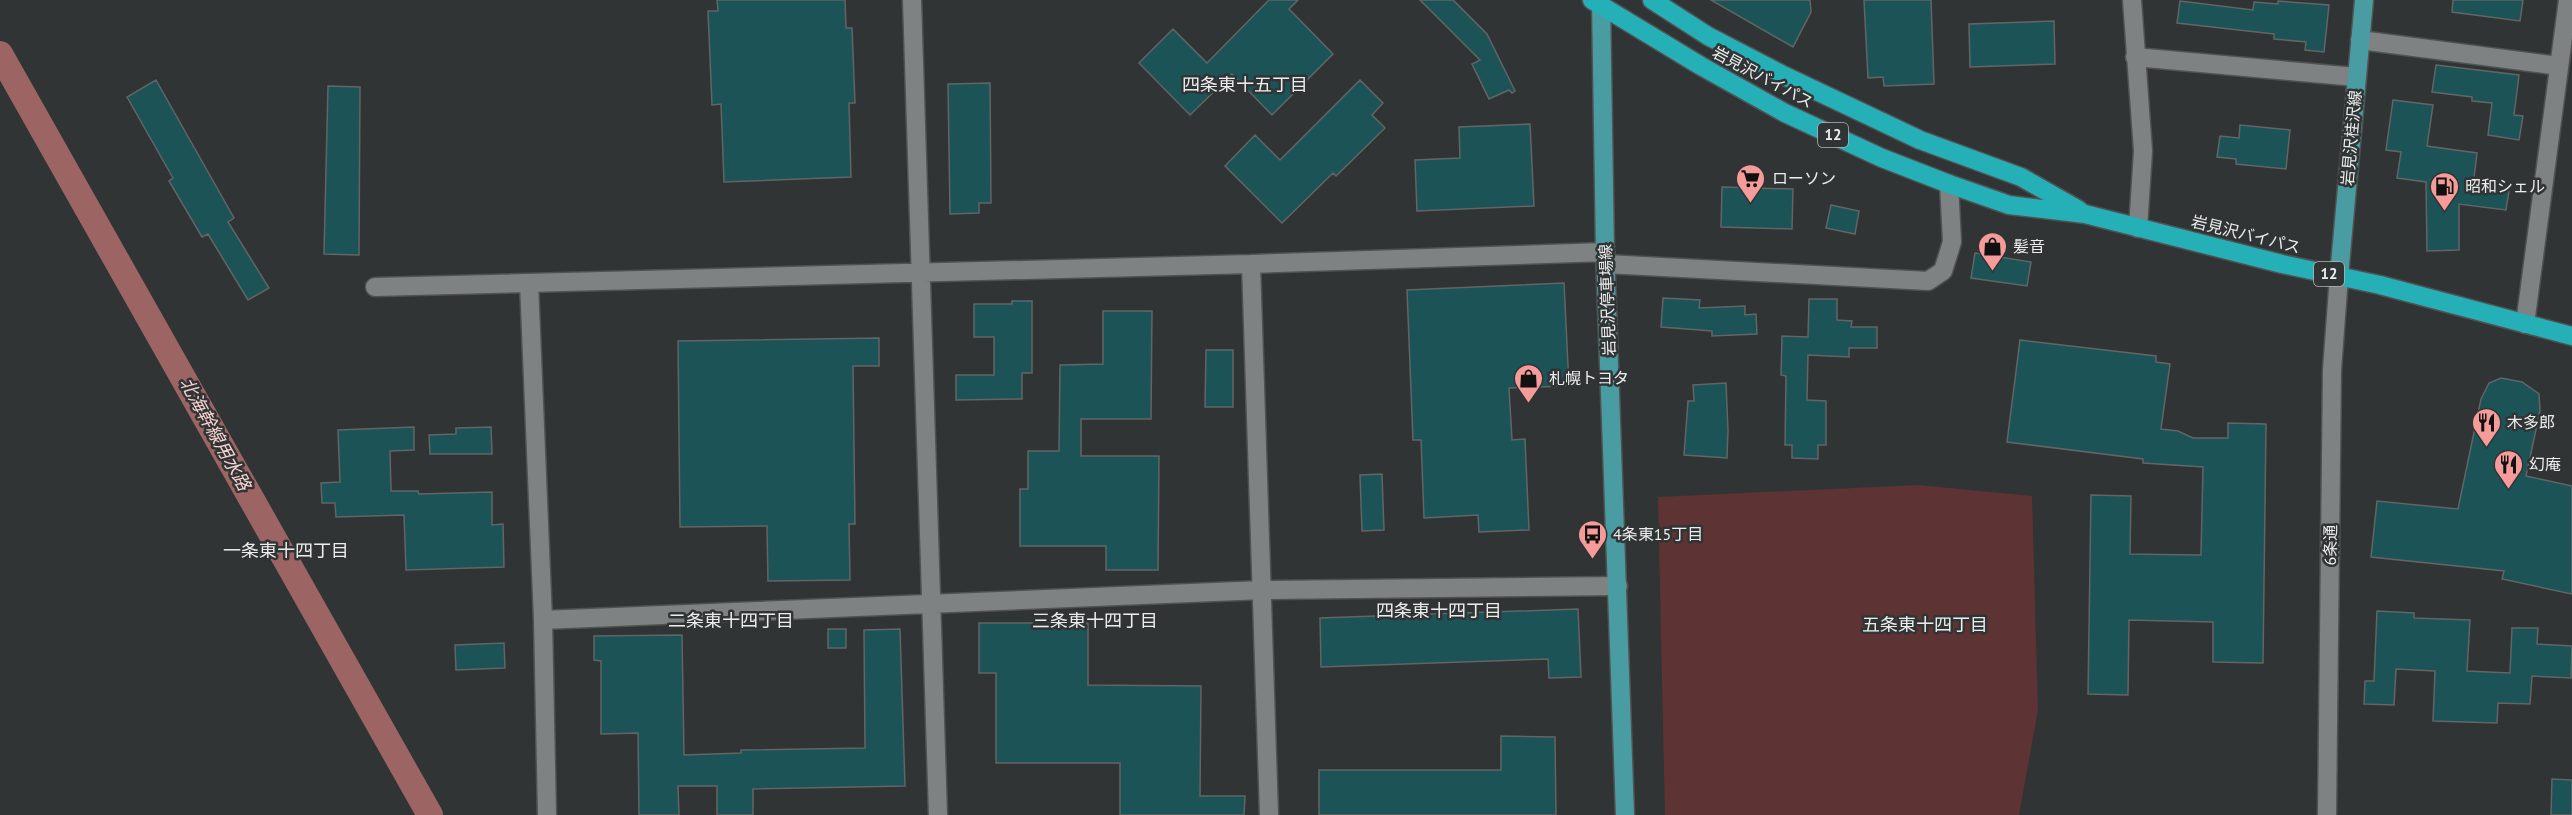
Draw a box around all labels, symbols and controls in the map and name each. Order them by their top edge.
street label: 岩見沢バイパス [1709,42,1817,112]
district label: 四条東十五丁目 [1182,73,1308,96]
street label: 岩見沢桂沢線 [2337,89,2365,187]
road number: 12 [1818,123,1848,147]
supermarket icon: ローソン [1735,162,1767,204]
place label: ローソン [1772,168,1836,188]
fuel station icon: 昭和シェル [2428,170,2460,212]
place label: 昭和シェル [2465,176,2545,196]
street label: 岩見沢バイパス [2189,211,2303,257]
shop icon: 髪音 [1976,230,2008,272]
place label: 髪音 [2013,236,2045,256]
street label: 岩見沢停車場線 [1595,244,1619,356]
road number: 12 [2314,262,2344,286]
shop icon: 札幌トヨタ [1512,362,1544,404]
place label: 札幌トヨタ [1549,368,1629,388]
water label: 北海幹線用水路 [175,373,257,496]
restaurant icon: 木多郎 [2470,406,2502,448]
place label: 木多郎 [2507,412,2555,432]
restaurant icon: 幻庵 [2492,448,2524,490]
place label: 幻庵 [2529,454,2561,474]
bus stop icon: 4条東15丁目 [1576,518,1608,560]
place label: 4条東15丁目 [1613,524,1703,544]
street label: 6条通 [2320,524,2340,566]
district label: 一条東十四丁目 [223,539,349,562]
district label: 四条東十四丁目 [1376,599,1502,622]
district label: 二条東十四丁目 [668,609,794,632]
district label: 三条東十四丁目 [1032,609,1158,632]
district label: 五条東十四丁目 [1862,613,1988,636]

